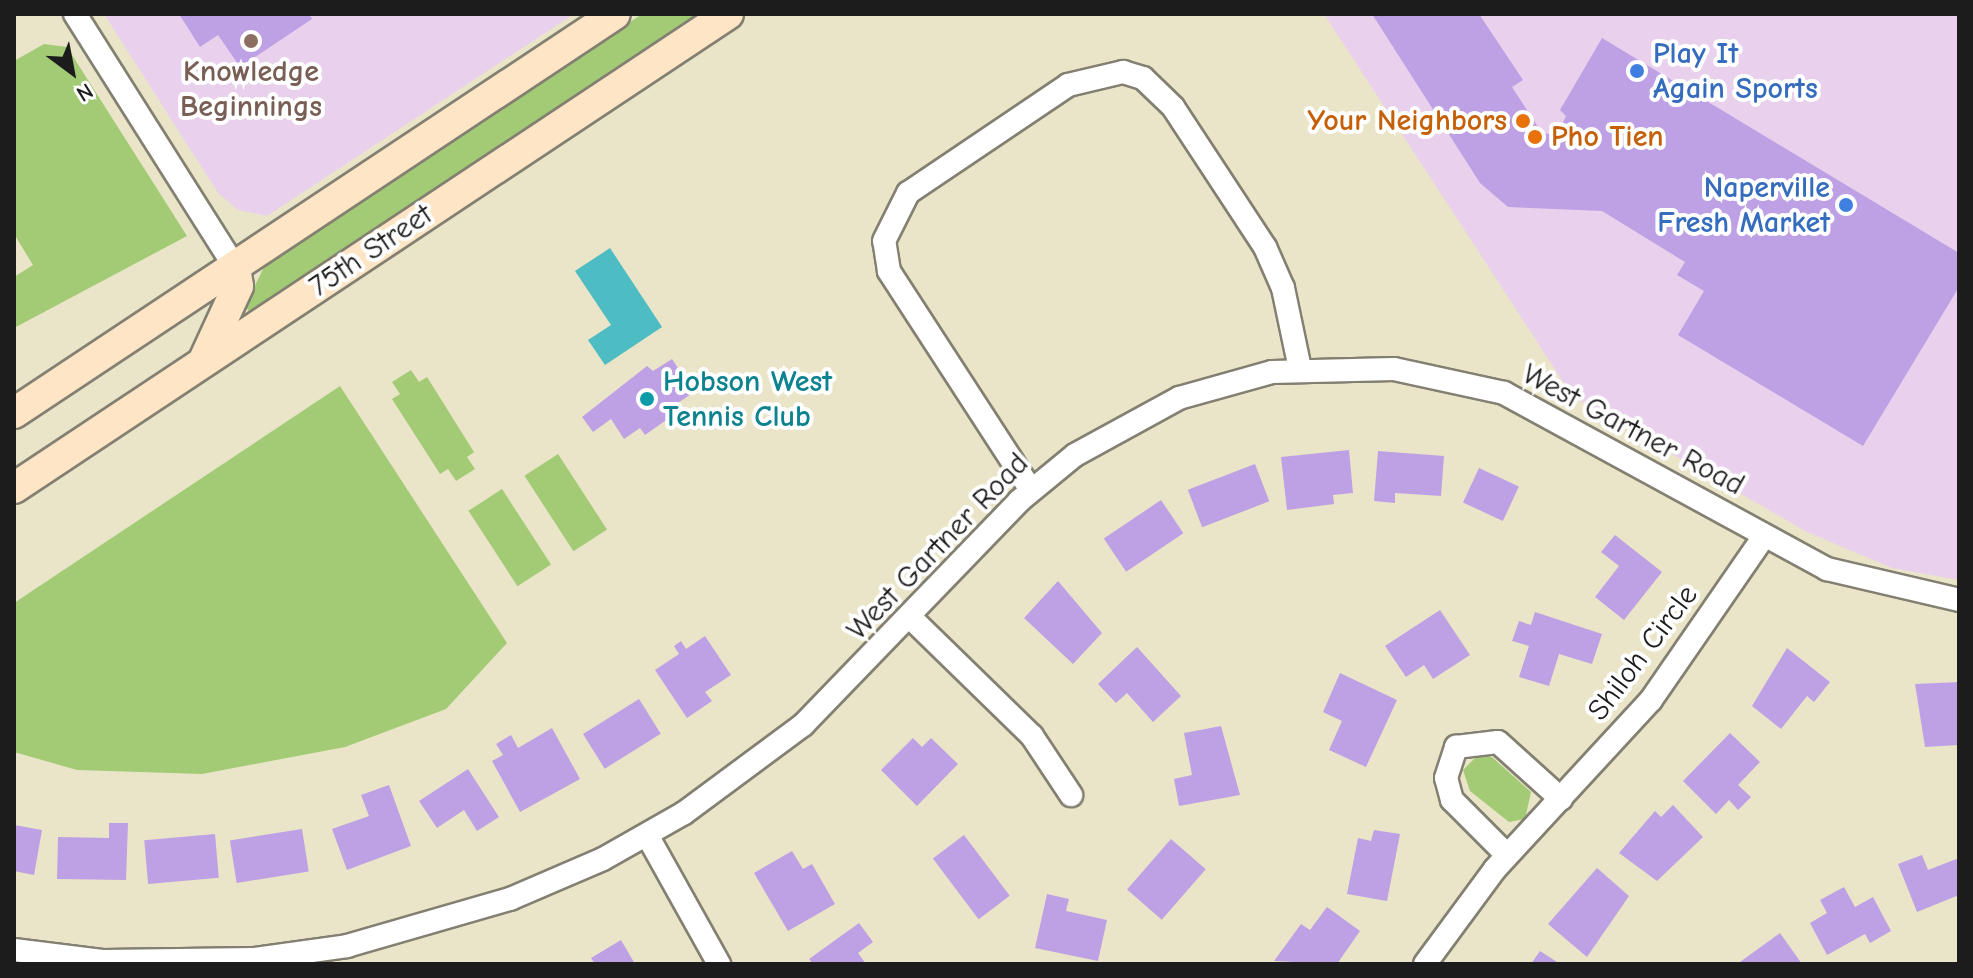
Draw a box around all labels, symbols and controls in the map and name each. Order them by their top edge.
north arrow [32,32,112,112]
marker: Knowledge Beginnings [242,32,260,50]
place label: Play It Again Sports [1653,36,1818,106]
place label: Knowledge Beginnings [180,54,322,124]
marker: Play It Again Sports [1628,62,1646,80]
text: N [72,78,98,107]
place label: Your Neighbors [1308,103,1507,139]
marker: Your Neighbors [1514,112,1532,130]
place label: Pho Tien [1551,119,1664,155]
marker: Pho Tien [1526,128,1544,146]
place label: Naperville Fresh Market [1657,170,1830,240]
marker: Naperville Fresh Market [1837,196,1855,214]
street label: 75th Street [303,197,439,305]
street label: West Gartner Road [1516,356,1750,504]
place label: Hobson West Tennis Club [663,364,832,434]
marker: Hobson West Tennis Club [638,390,656,408]
street label: West Gartner Road [840,446,1036,648]
street label: Shiloh Circle [1580,578,1706,728]

